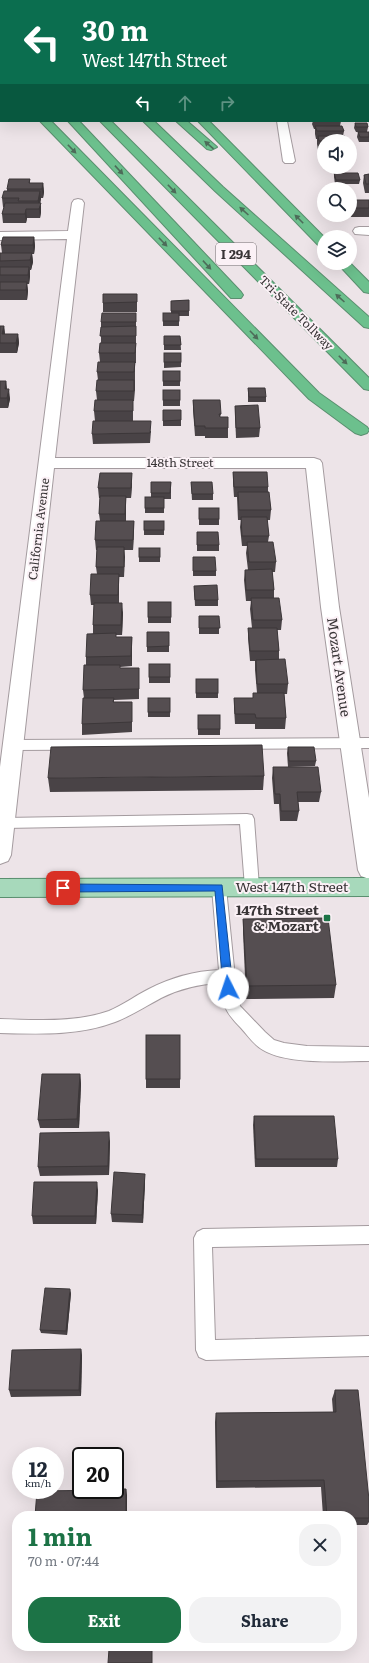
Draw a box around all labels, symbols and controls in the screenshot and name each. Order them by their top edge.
text: 30 m [82,8,148,50]
icon: left [16,16,68,68]
text: West 147th Street [82,46,227,73]
icon: left [132,92,154,114]
icon: ahead [174,92,196,114]
icon: right [216,92,238,114]
map controls [317,134,357,270]
button: sound [317,134,357,174]
one-way arrow [204,141,215,150]
one-way arrow [67,144,77,154]
one-way arrow [114,165,124,175]
button: search [317,182,357,222]
one-way arrow [167,184,177,194]
one-way arrow [239,207,248,216]
one-way arrow [294,214,304,224]
button: layers [317,230,357,270]
one-way arrow [158,237,168,247]
road number: I 294 [216,243,256,265]
one-way arrow [203,260,212,270]
street label: Tri-State Tollway [255,271,338,354]
one-way arrow [335,294,345,303]
one-way arrow [249,330,259,340]
one-way arrow [338,355,348,365]
street label: 148th Street [146,453,214,471]
street label: California Avenue [23,477,53,581]
street label: Mozart Avenue [323,616,357,718]
pin [46,871,80,905]
street label: West 147th Street [236,876,349,896]
icon: arrive [52,877,74,899]
place label: 147th Street & Mozart [236,899,320,935]
marker: 147th Street & Mozart [322,913,332,923]
position arrow [207,967,249,1009]
speed limit sign: 20 [72,1447,124,1499]
text: 12 [28,1453,48,1483]
text: km/h [25,1475,51,1490]
text: 1 min [28,1518,92,1553]
button: close [299,1524,341,1566]
text: 70 m · 07:44 [28,1551,99,1570]
button: Exit [28,1597,181,1643]
button: Share [189,1597,341,1643]

